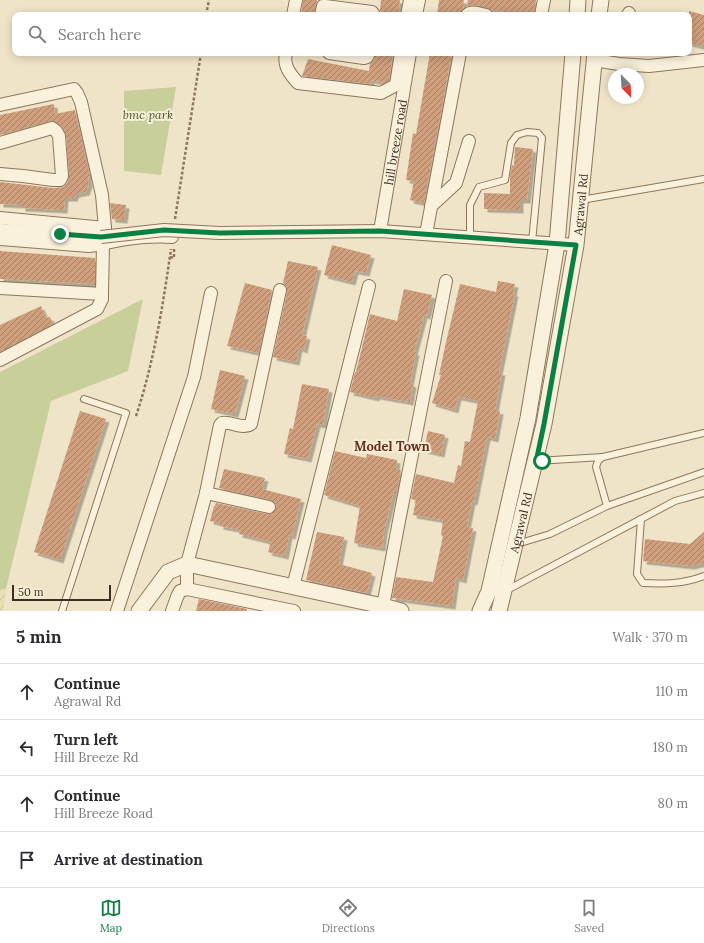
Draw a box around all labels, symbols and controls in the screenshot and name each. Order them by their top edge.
search box [12,12,692,56]
icon: search [26,23,48,45]
text: Search here [58,25,141,44]
north arrow [608,68,644,104]
street label: hill breeze road [380,98,410,186]
park label: bmc park [123,107,173,122]
street label: Agrawal Rd [569,173,591,237]
route end [51,225,69,243]
district label: Model Town [354,438,431,455]
route start [533,452,551,470]
street label: Agrawal Rd [506,491,535,555]
scale bar [12,583,111,602]
text: 50 m [18,585,44,599]
text: 5 min [16,626,62,648]
text: Walk · 370 m [612,629,688,646]
text: Continue [54,674,120,693]
icon: ahead [16,681,38,703]
text: 110 m [655,683,688,700]
text: Agrawal Rd [54,693,121,710]
text: Turn left [54,730,118,749]
icon: left [16,737,38,759]
text: 180 m [653,739,688,756]
text: Hill Breeze Rd [54,749,139,766]
text: Continue [54,786,120,805]
icon: ahead [16,793,38,815]
text: 80 m [658,795,688,812]
text: Hill Breeze Road [54,805,153,822]
icon: arrive [16,849,38,871]
text: Arrive at destination [54,850,203,869]
tab: Map [100,897,122,935]
tab: Directions [322,897,375,935]
tab: Saved [574,897,604,935]

